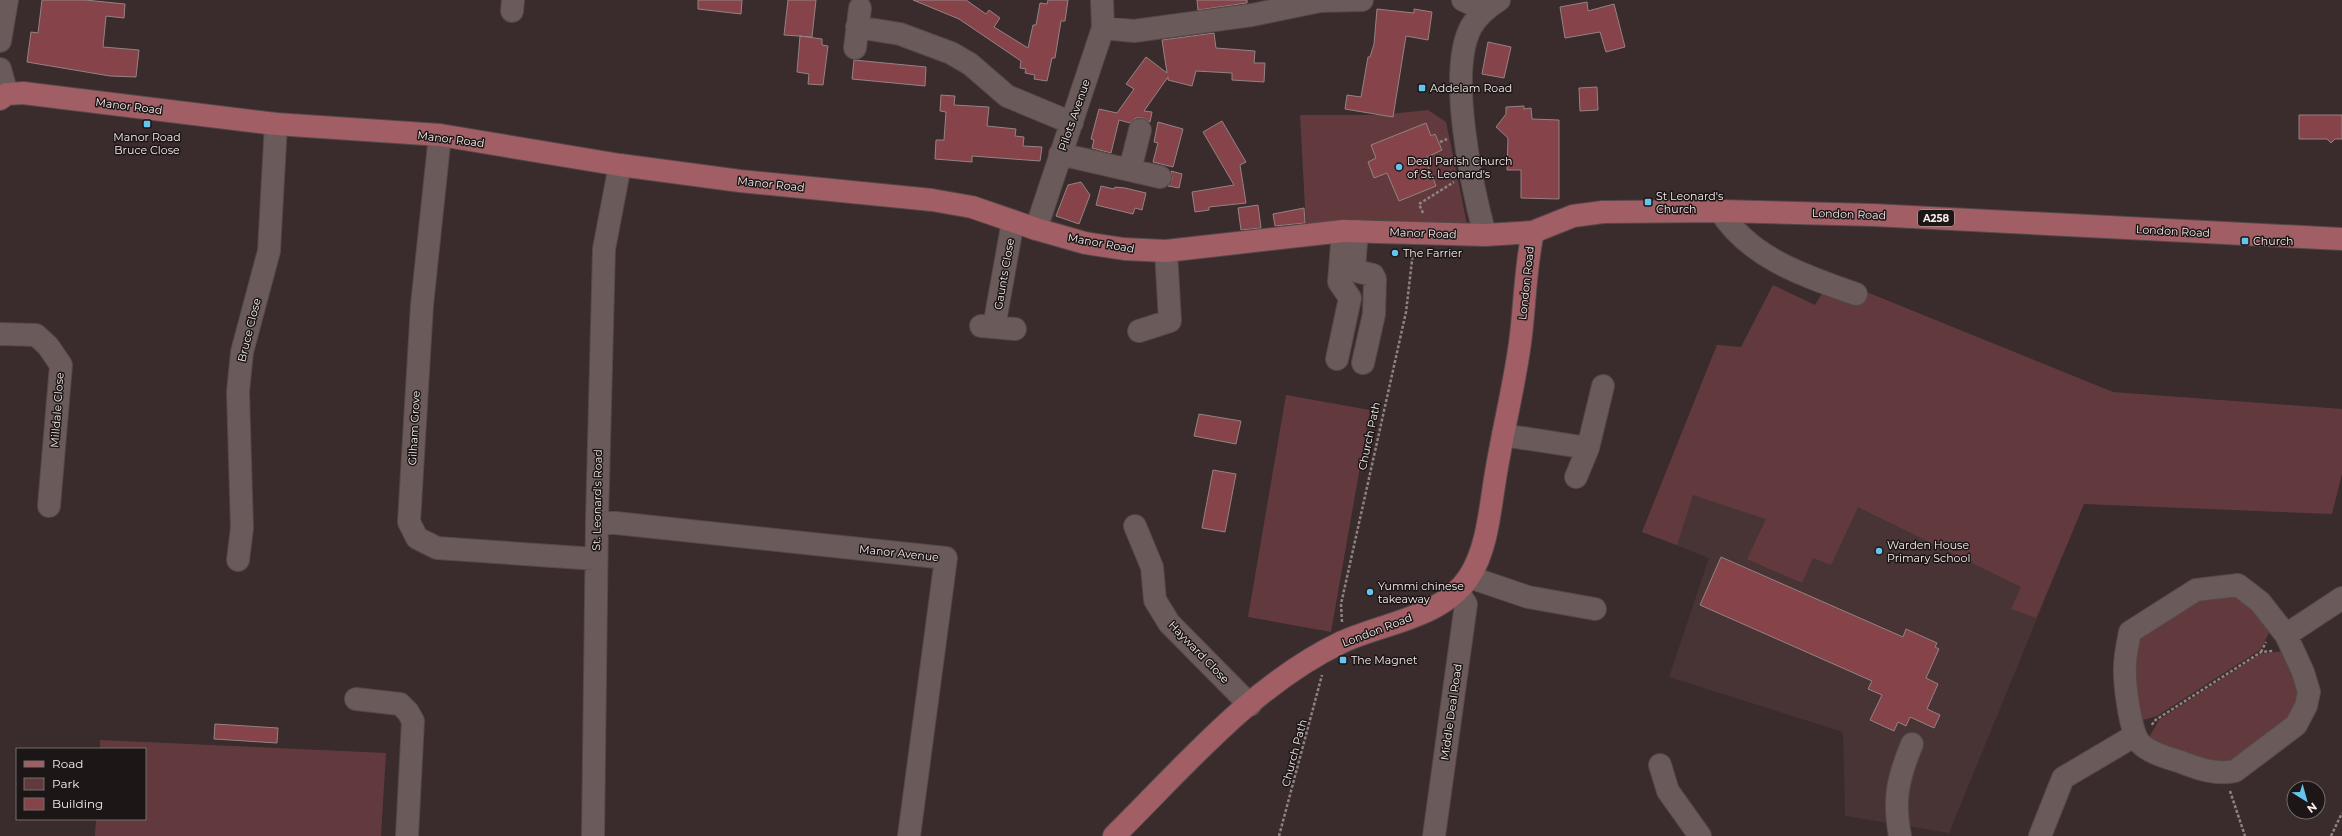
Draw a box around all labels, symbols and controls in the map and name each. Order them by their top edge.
street label: Pilots Avenue [1055,77,1093,153]
place label: Addelam Road [1430,81,1512,95]
marker: Addelam Road [1417,83,1427,93]
street label: Manor Road [95,95,163,117]
marker: Manor Road Bruce Close [142,119,152,129]
street label: Manor Road [417,128,485,150]
place label: Manor Road Bruce Close [113,130,181,157]
place label: Deal Parish Church of St. Leonard's [1407,154,1513,181]
marker: Deal Parish Church of St. Leonard's [1394,162,1404,172]
street label: Manor Road [737,174,805,194]
place label: St Leonard's Church [1656,189,1724,216]
marker: St Leonard's Church [1643,197,1653,207]
street label: London Road [1812,206,1886,222]
road number: A258 [1918,210,1954,226]
street label: London Road [2136,222,2210,240]
street label: Manor Road [1389,225,1457,241]
street label: Manor Road [1067,230,1135,256]
place label: Church [2253,234,2293,248]
marker: Church [2240,236,2250,246]
street label: Gaunts Close [991,237,1017,311]
street label: London Road [1515,245,1537,321]
place label: The Farrier [1403,246,1462,260]
marker: The Farrier [1390,248,1400,258]
street label: Bruce Close [234,296,264,363]
street label: Milldale Close [47,372,67,448]
street label: Gilham Grove [405,390,423,466]
street label: Church Path [1355,401,1383,471]
street label: St. Leonard's Road [589,449,605,551]
place label: Warden House Primary School [1887,538,1970,565]
street label: Manor Avenue [858,542,940,564]
marker: Warden House Primary School [1874,546,1884,556]
place label: Yummi chinese takeaway [1378,579,1464,606]
marker: Yummi chinese takeaway [1365,587,1375,597]
street label: London Road [1340,610,1414,650]
street label: Hayward Close [1166,618,1233,686]
place label: The Magnet [1351,653,1418,667]
marker: The Magnet [1338,655,1348,665]
street label: Middle Deal Road [1437,663,1465,761]
street label: Church Path [1278,718,1310,788]
legend [16,748,146,820]
text: Road [52,756,83,771]
text: Park [52,776,80,791]
north arrow [2286,780,2326,820]
text: Building [52,796,103,811]
text: N [2304,800,2320,816]

